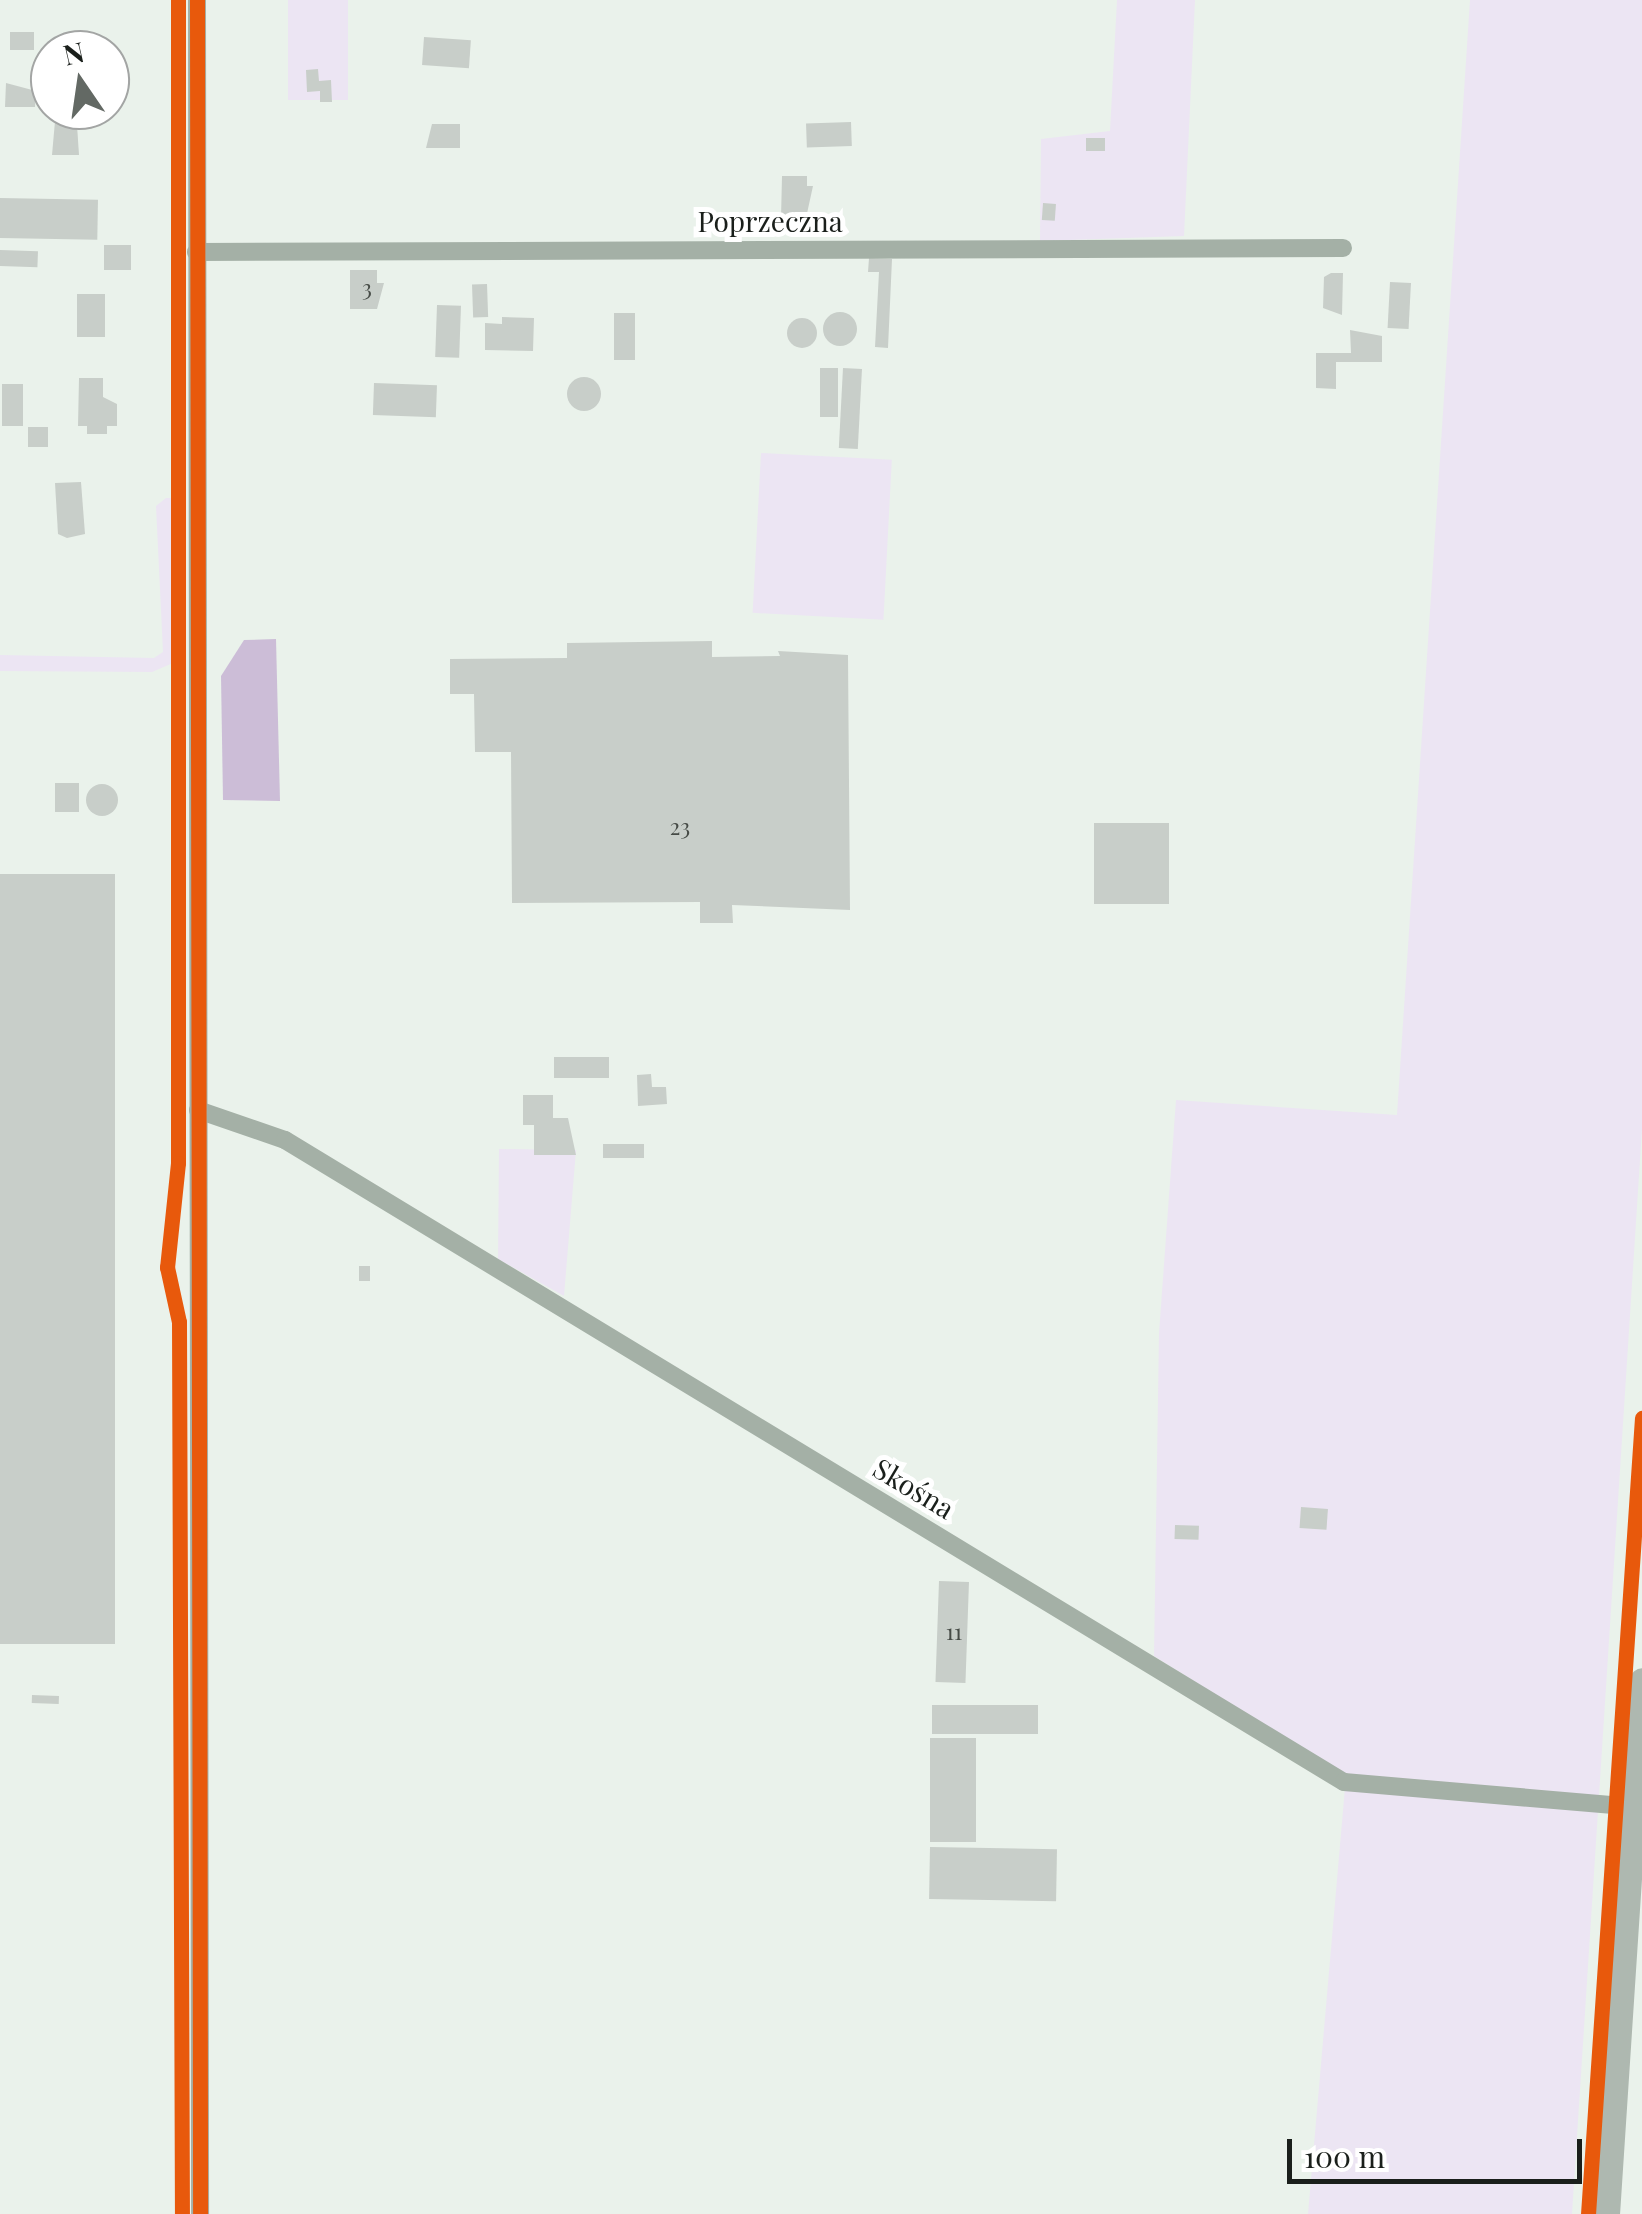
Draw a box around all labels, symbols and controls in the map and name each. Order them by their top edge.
north arrow [30,30,130,130]
text: N [60,32,88,73]
street label: Poprzeczna [697,204,843,238]
house number: 3 [362,275,372,301]
house number: 23 [670,814,690,840]
street label: Skośna [868,1451,960,1525]
house number: 11 [946,1619,962,1645]
scale bar [1292,2119,1587,2181]
text: 100 m [1304,2136,1385,2176]

